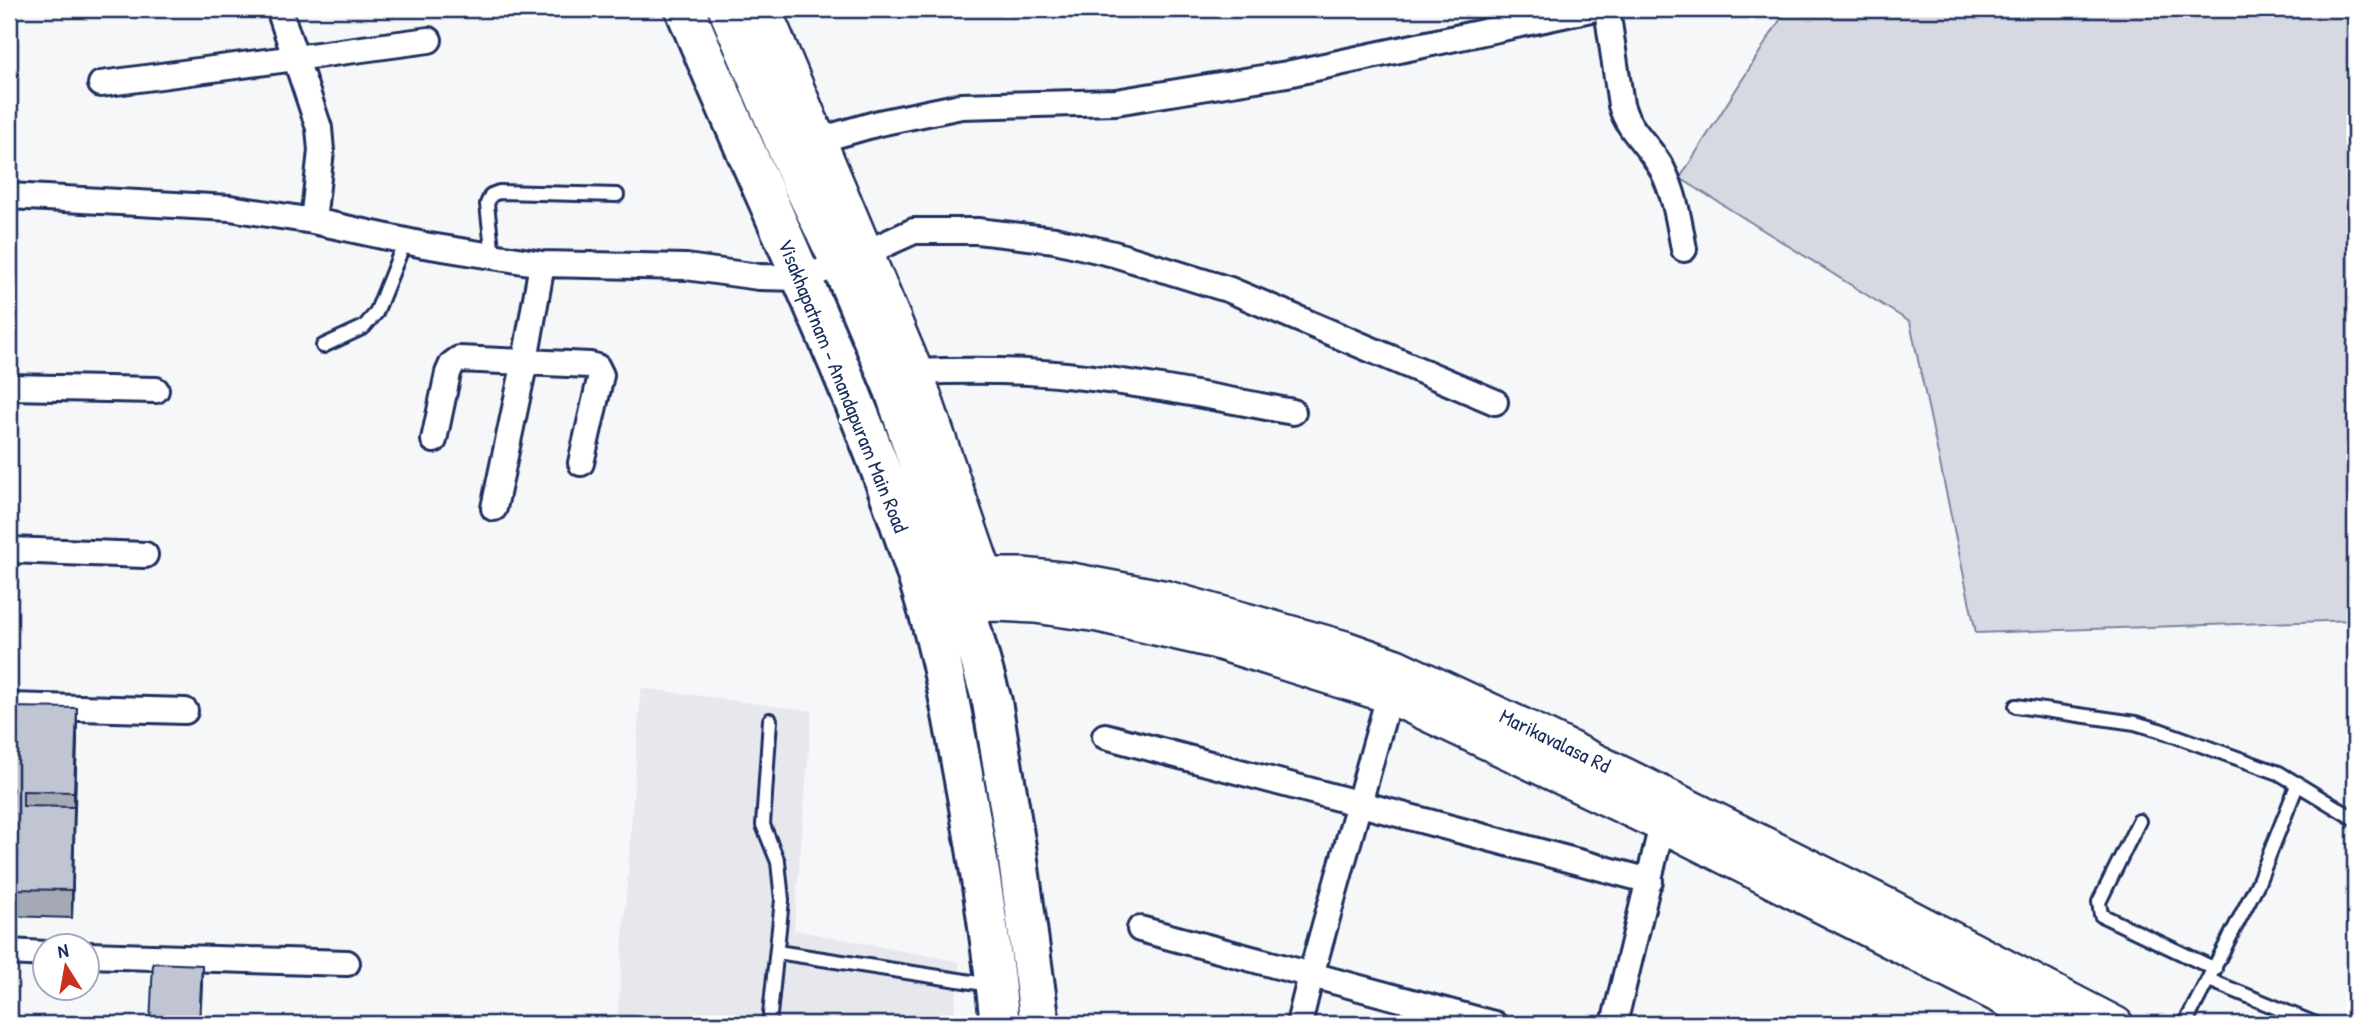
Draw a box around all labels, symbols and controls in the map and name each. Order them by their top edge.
street label: Visakhapatnam - Anandapuram Main Road [771,235,916,537]
street label: Marikavalasa Rd [1495,701,1615,780]
north arrow [32,932,102,1002]
text: N [55,937,70,964]

